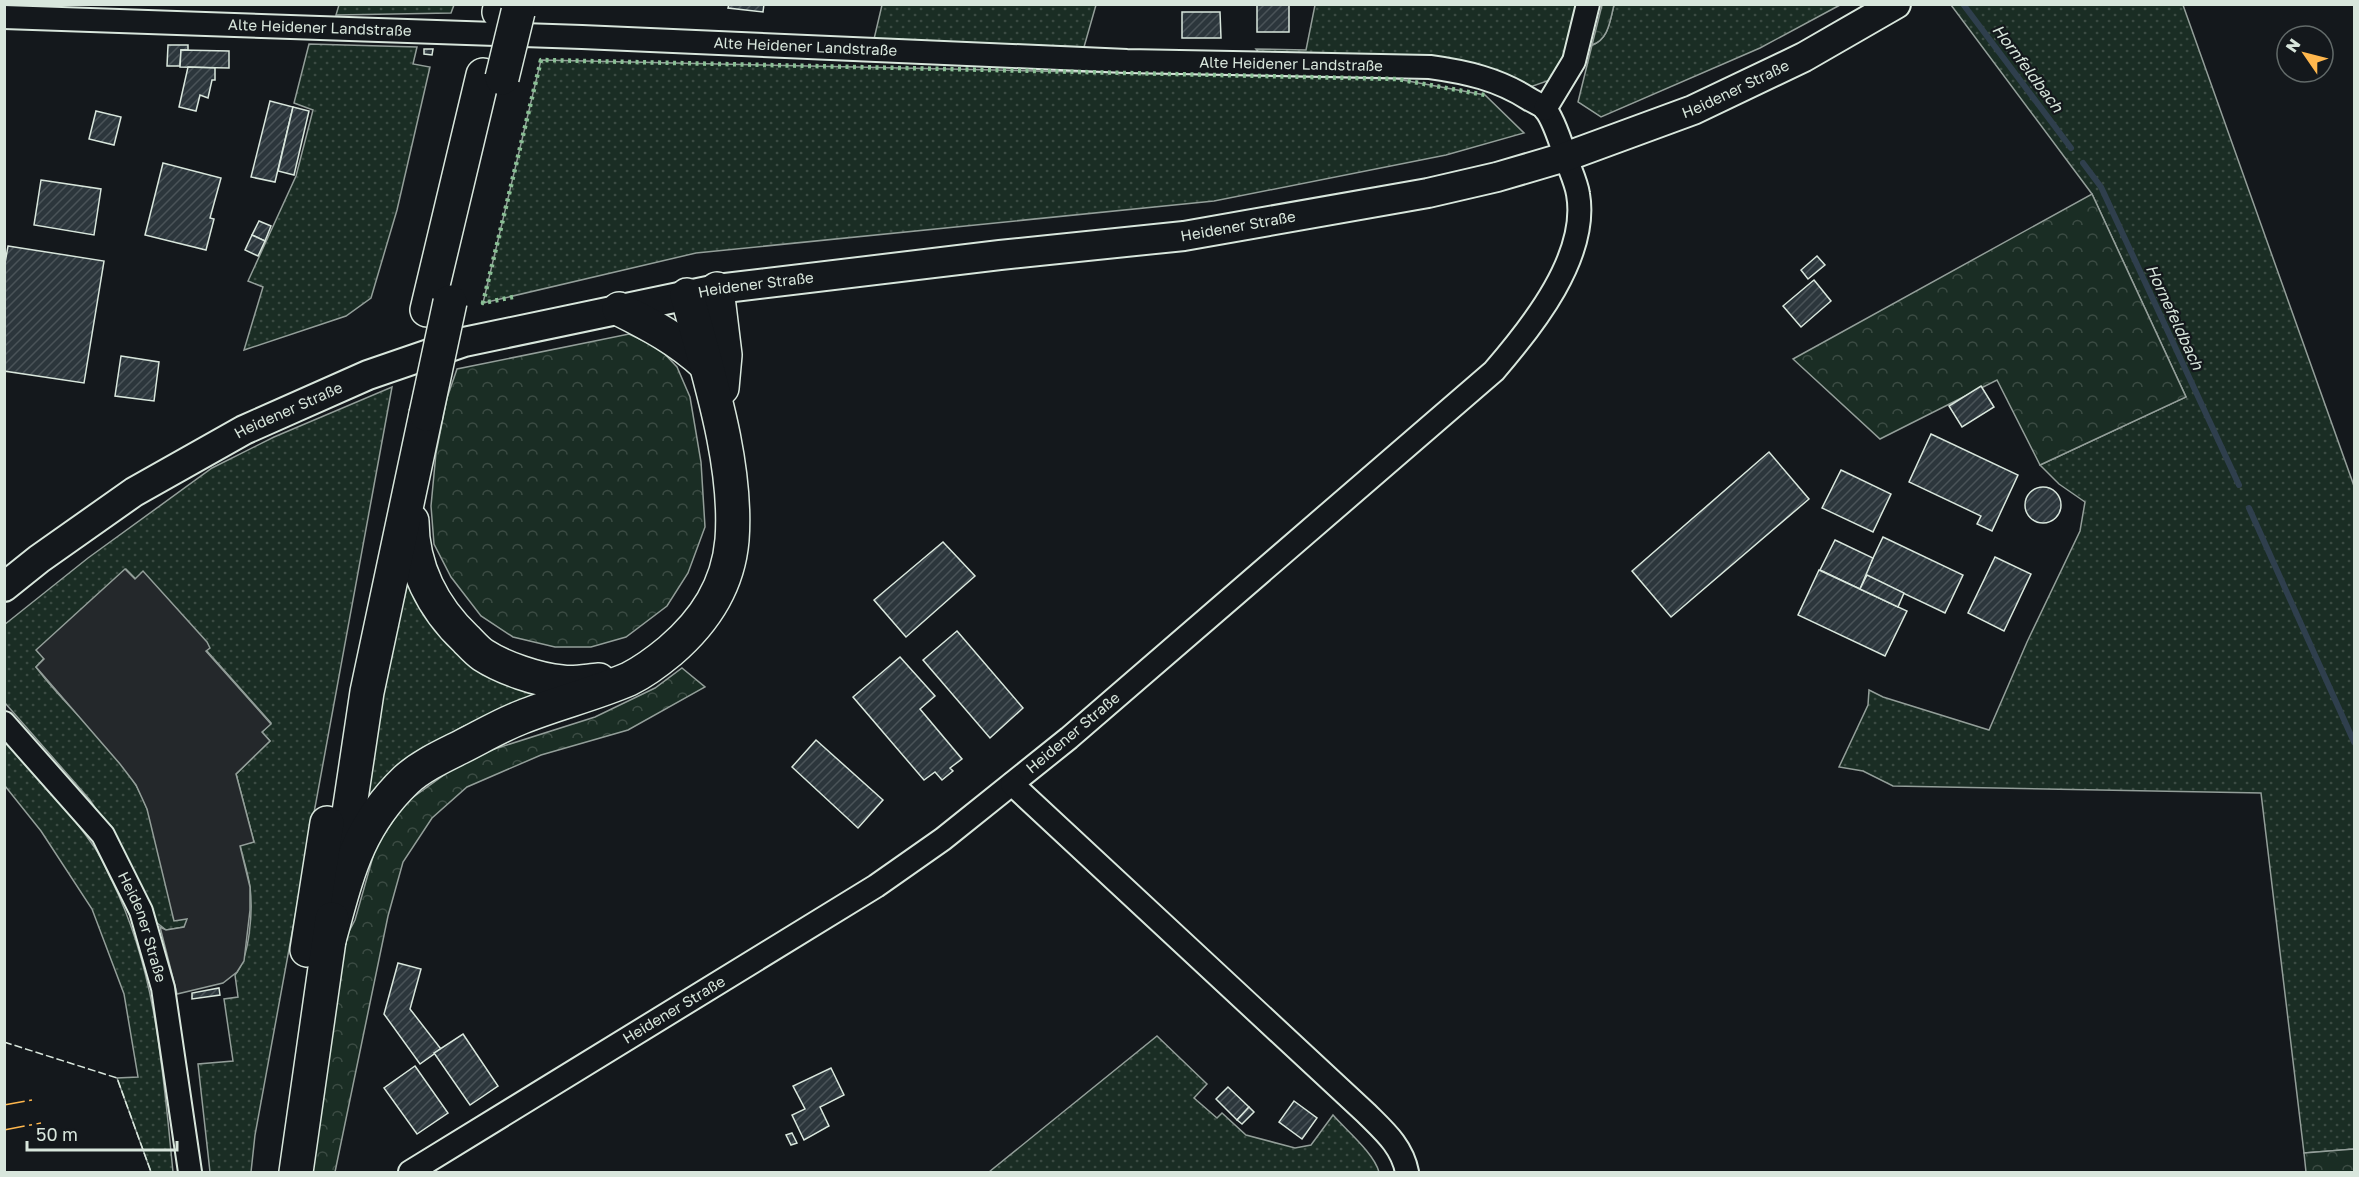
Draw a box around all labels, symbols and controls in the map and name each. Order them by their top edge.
street label: Alte Heidener Landstraße [228,15,412,39]
water label: Hornfeldbach [1988,20,2068,117]
north arrow [2275,24,2335,84]
street label: Alte Heidener Landstraße [713,33,898,59]
text: N [2281,35,2304,56]
street label: Alte Heidener Landstraße [1199,52,1383,74]
street label: Heidener Straße [1679,55,1792,121]
street label: Heidener Straße [1179,206,1297,244]
water label: Hornefeldbach [2142,261,2209,374]
street label: Heidener Straße [696,267,815,301]
street label: Heidener Straße [231,377,345,442]
street label: Heidener Straße [1022,688,1123,777]
street label: Heidener Straße [115,868,171,984]
street label: Heidener Straße [619,971,728,1047]
scale bar [27,1114,177,1152]
text: 50 m [36,1123,78,1145]

